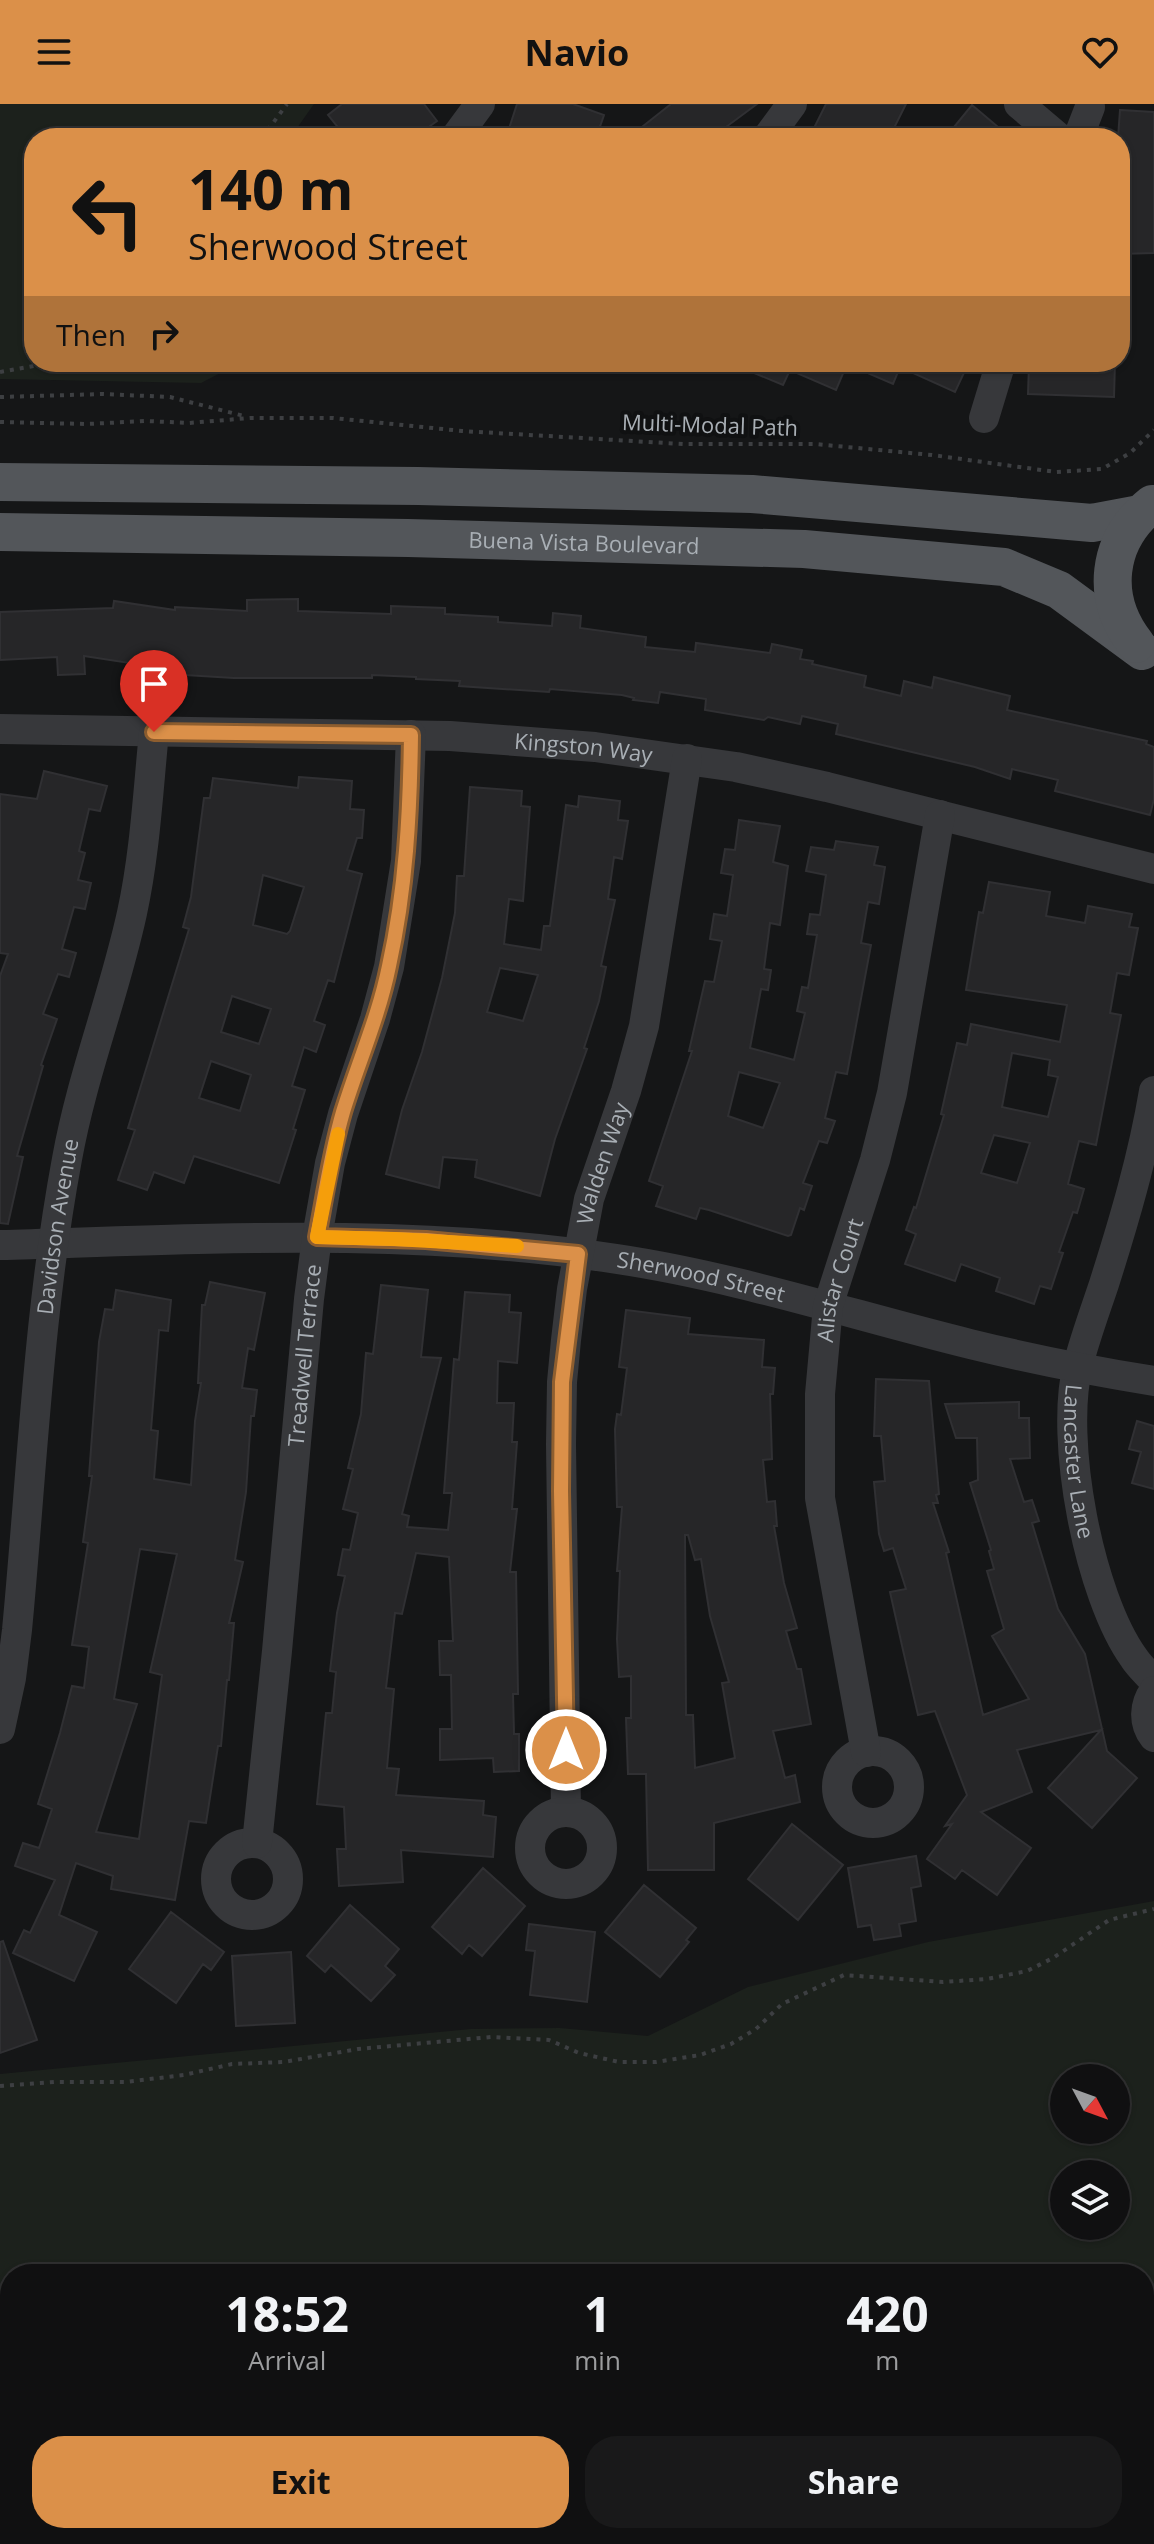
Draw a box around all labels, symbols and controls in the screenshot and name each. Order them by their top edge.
text: Navio [525,28,629,77]
icon: menu [32,30,76,74]
icon: heart [1078,30,1122,74]
text: 140 m [188,150,354,226]
icon: left [56,160,160,264]
text: Sherwood Street [188,222,468,271]
icon: right [142,312,186,356]
text: Then [56,314,126,355]
street label: Multi-Modal Path [622,406,799,442]
street label: Buena Vista Boulevard [468,524,700,560]
pin [120,650,188,732]
icon: arrive [132,662,176,706]
street label: Kingston Way [513,725,656,769]
street label: Walden Way [569,1097,635,1227]
street label: Davidson Avenue [29,1136,85,1316]
street label: Alistar Court [809,1214,869,1343]
street label: Sherwood Street [615,1243,789,1308]
street label: Treadwell Terrace [280,1262,327,1448]
street label: Lancaster Lane [1058,1383,1102,1541]
position arrow [524,1708,608,1792]
north arrow [1050,2064,1130,2144]
map controls [1050,2064,1130,2240]
button: layers [1050,2160,1130,2240]
text: 18:52 [225,2281,349,2346]
text: 1 [584,2281,611,2346]
text: 420 [846,2281,929,2346]
text: Arrival [248,2342,326,2378]
text: min [574,2342,621,2378]
text: m [875,2342,899,2378]
button: Exit [32,2436,569,2528]
button: Share [585,2436,1122,2528]

